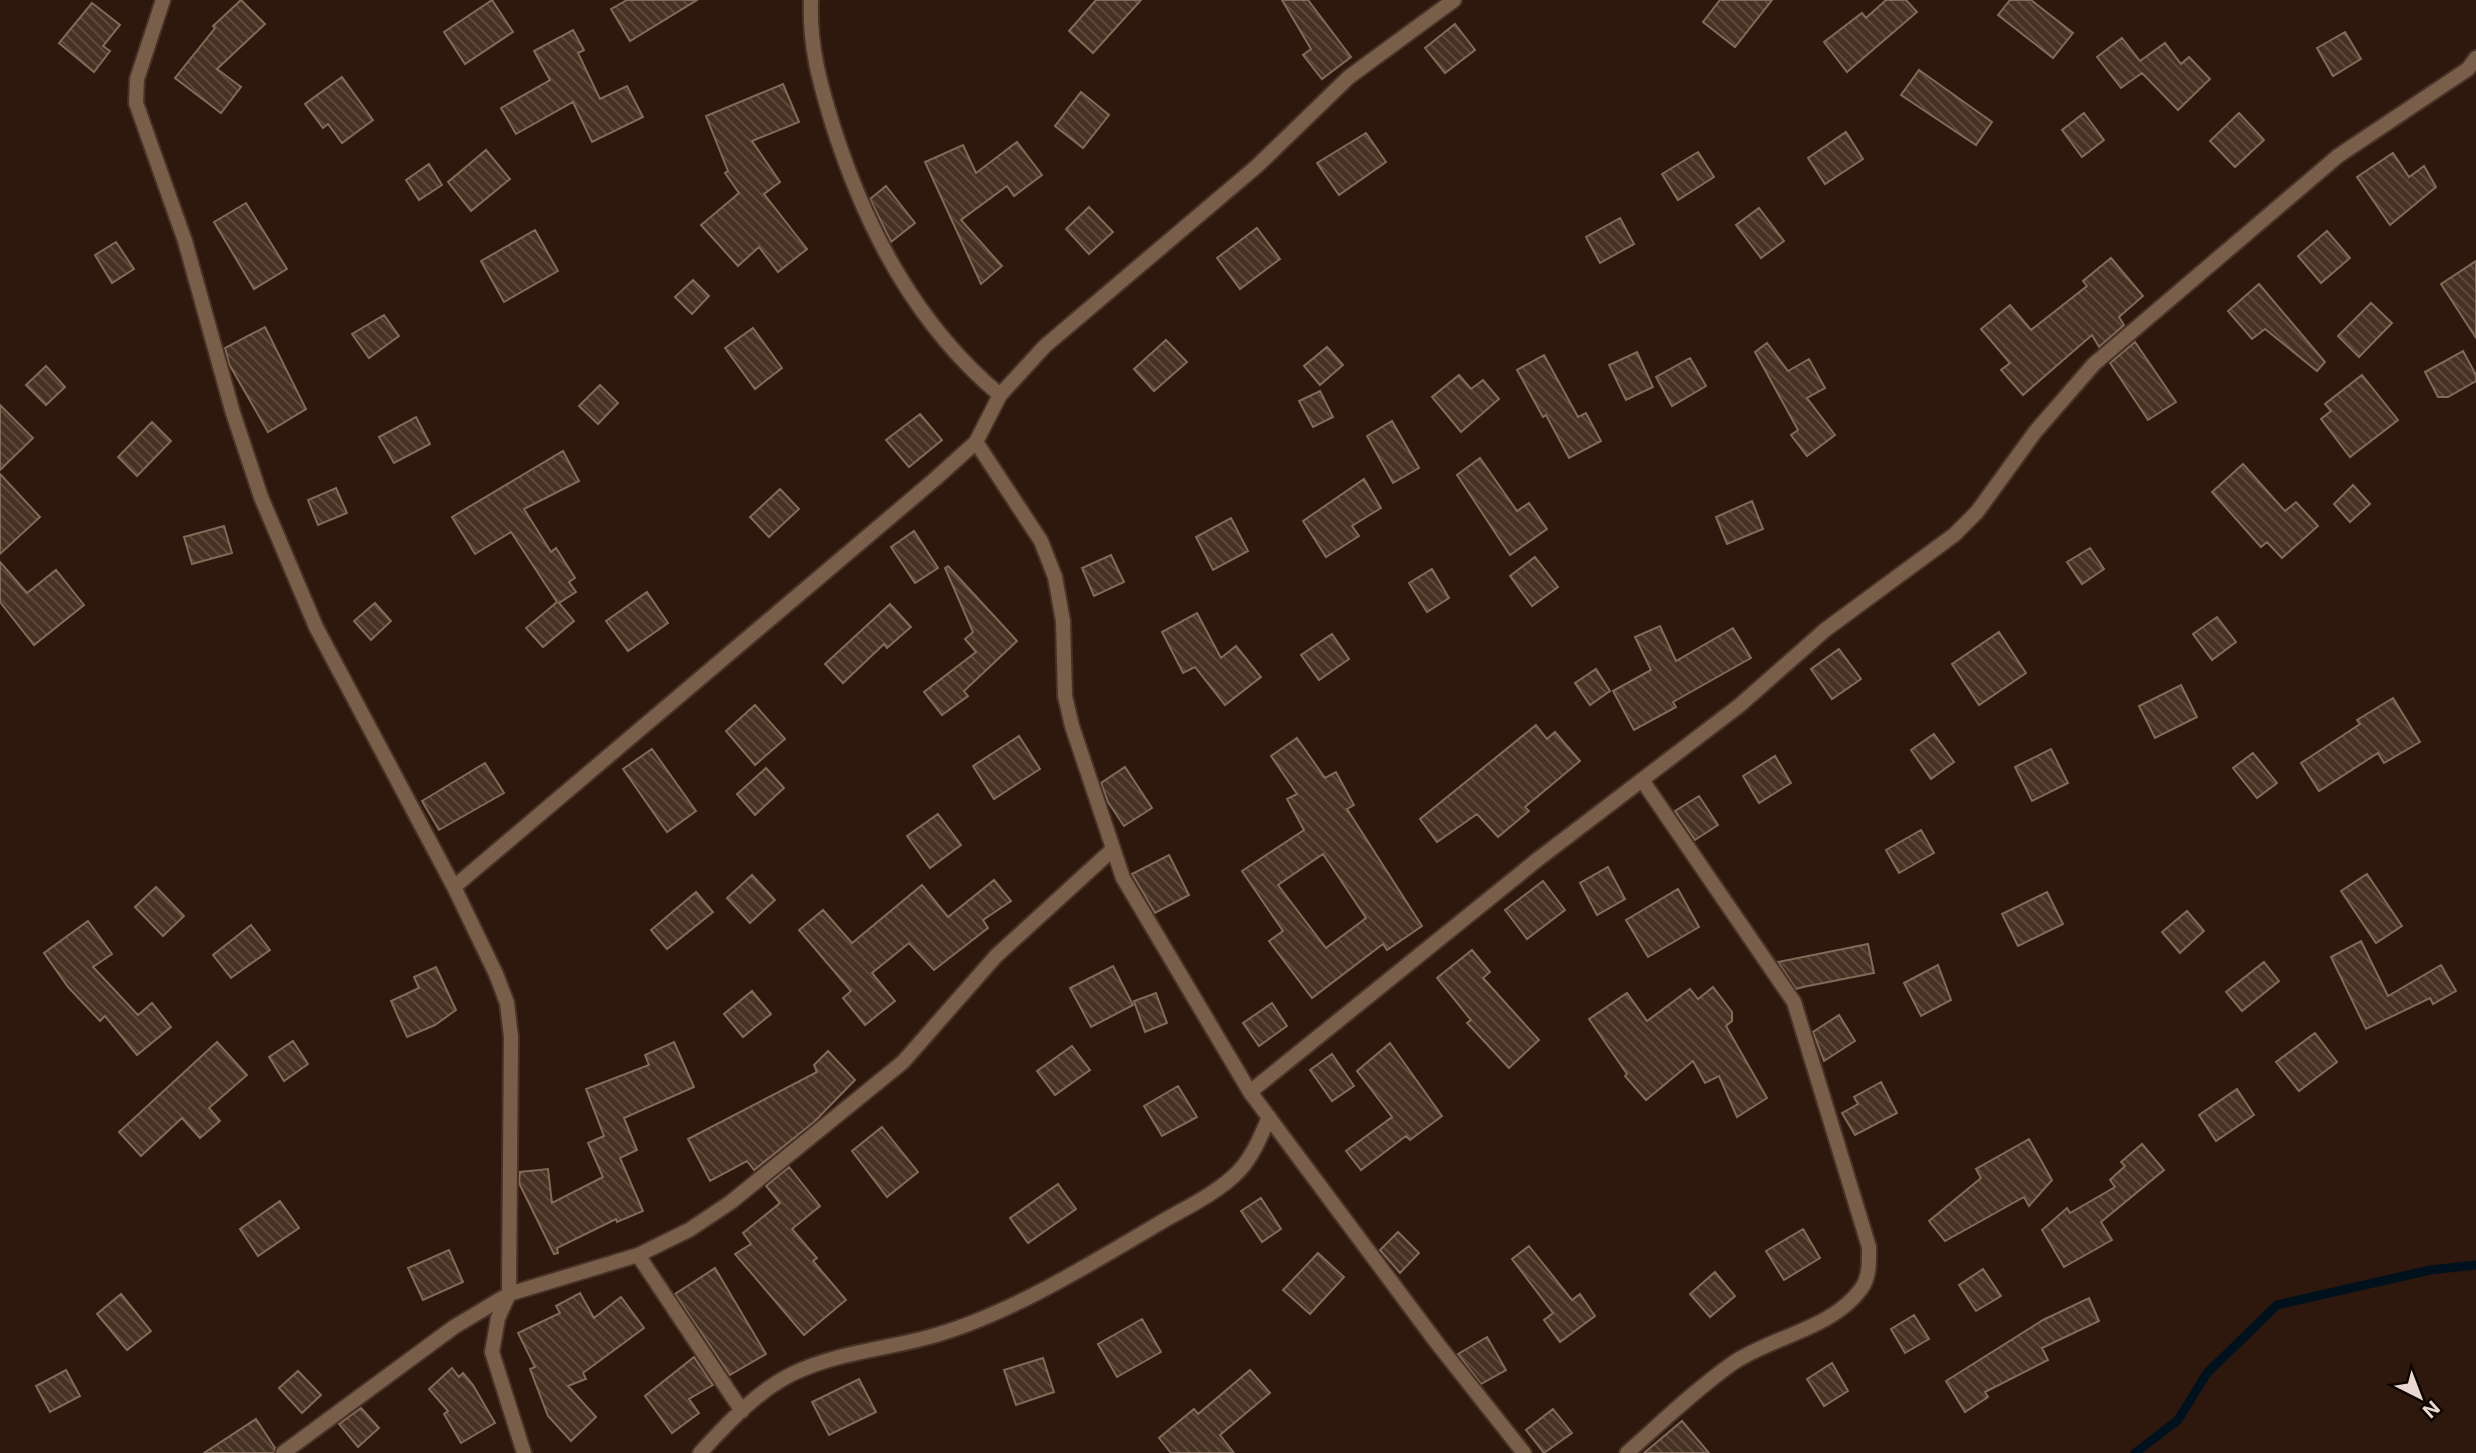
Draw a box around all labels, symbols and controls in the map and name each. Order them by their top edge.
north arrow [2385,1362,2455,1432]
text: N [2418,1396,2444,1423]

